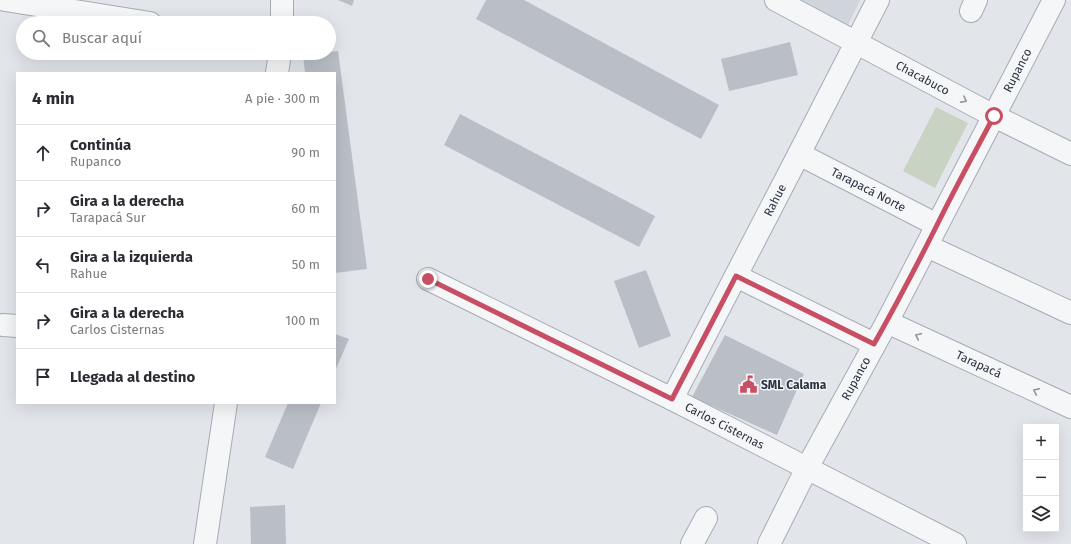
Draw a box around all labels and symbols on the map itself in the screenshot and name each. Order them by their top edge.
street label: Rupanco [1000,46,1035,95]
street label: Chacabuco [893,58,952,98]
one-way arrow [960,95,968,103]
route start [985,107,1003,125]
street label: Tarapacá Norte [829,165,908,215]
street label: Rahue [761,182,789,219]
route end [419,270,437,288]
one-way arrow [914,333,922,341]
street label: Tarapacá [954,348,1004,381]
street label: Rupanco [839,354,874,403]
public building icon: SML Calama [738,375,758,395]
place label: SML Calama [761,378,827,392]
one-way arrow [1032,388,1040,396]
street label: Carlos Cisternas [683,400,767,452]

